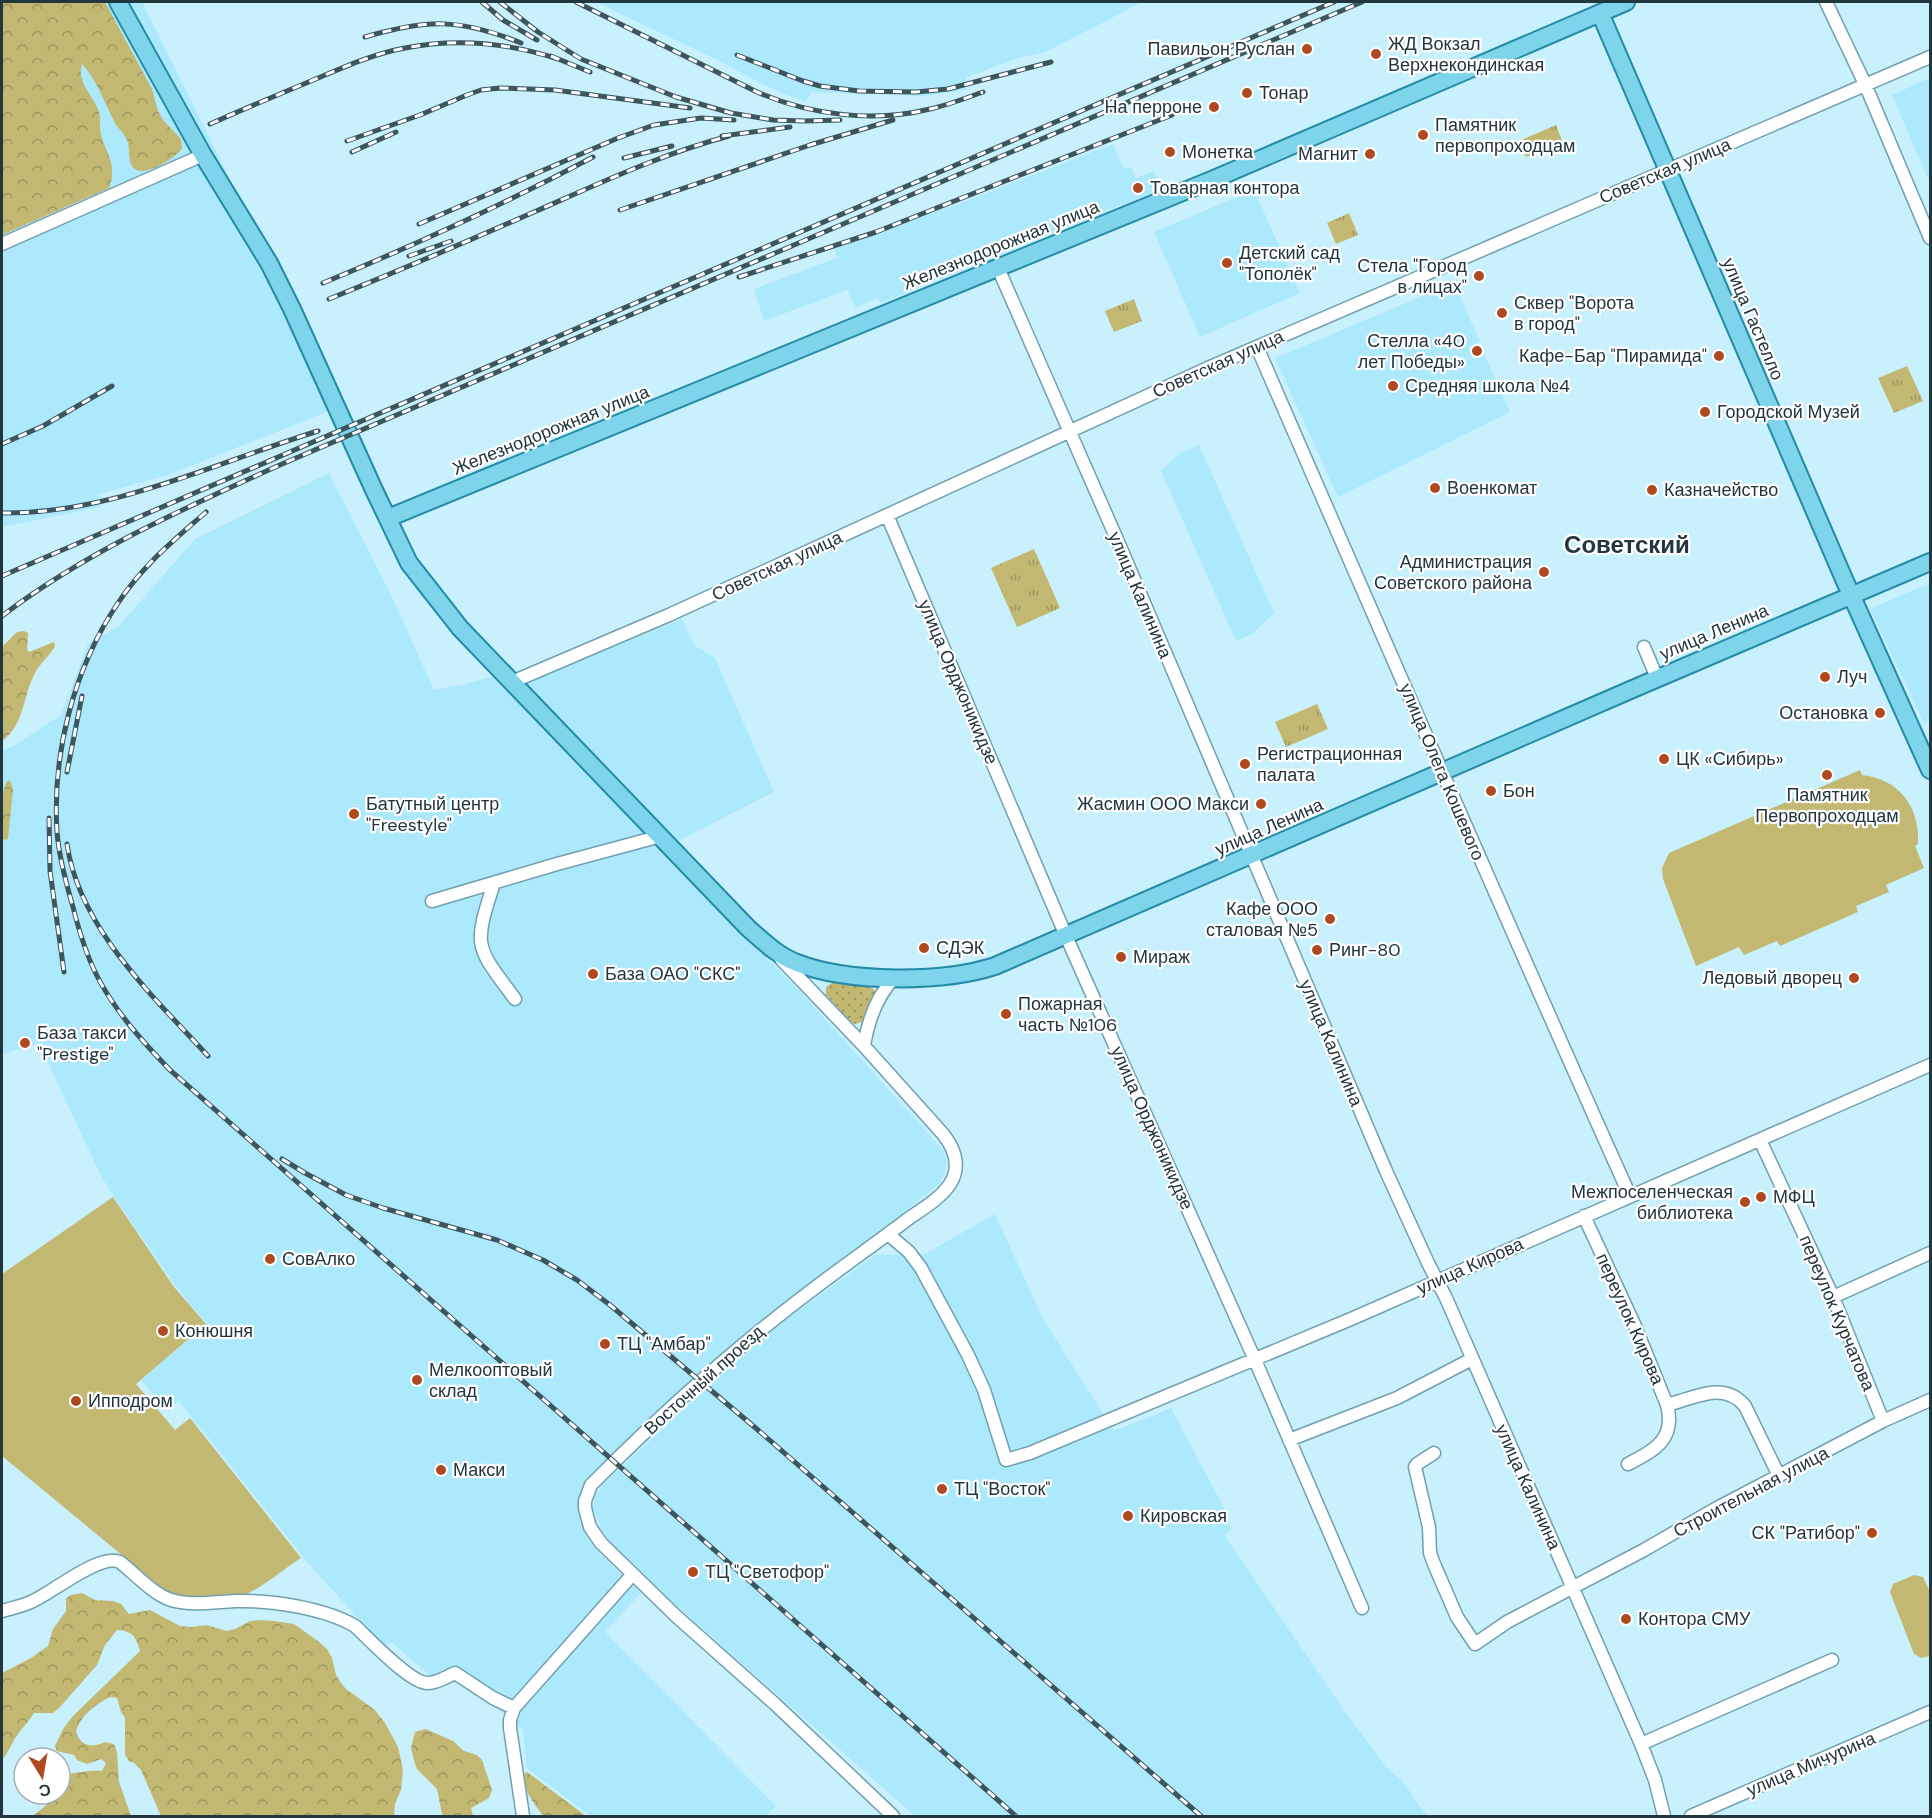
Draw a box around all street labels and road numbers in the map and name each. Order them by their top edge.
street label: Советская улица [1595,132,1736,210]
street label: Железнодорожная улица [899,194,1104,295]
street label: улица Гастелло [1716,254,1790,384]
street label: Советская улица [1149,324,1288,404]
street label: Железнодорожная улица [449,379,654,480]
street label: Советская улица [708,525,847,607]
street label: улица Калинина [1103,528,1178,663]
street label: улица Орджоникидзе [912,596,1004,768]
street label: улица Ленина [1656,598,1773,666]
street label: улица Олега Кошевого [1394,680,1490,864]
street label: улица Ленина [1211,792,1328,862]
street label: улица Калинина [1294,976,1369,1111]
street label: улица Орджоникидзе [1105,1042,1199,1214]
street label: улица Кирова [1413,1231,1528,1300]
street label: переулок Курчатова [1793,1231,1881,1395]
street label: переулок Кирова [1590,1249,1670,1389]
street label: Восточный проезд [639,1319,769,1440]
street label: улица Калинина [1490,1420,1567,1555]
street label: Строительная улица [1669,1440,1834,1543]
street label: улица Мичурина [1743,1726,1880,1802]

